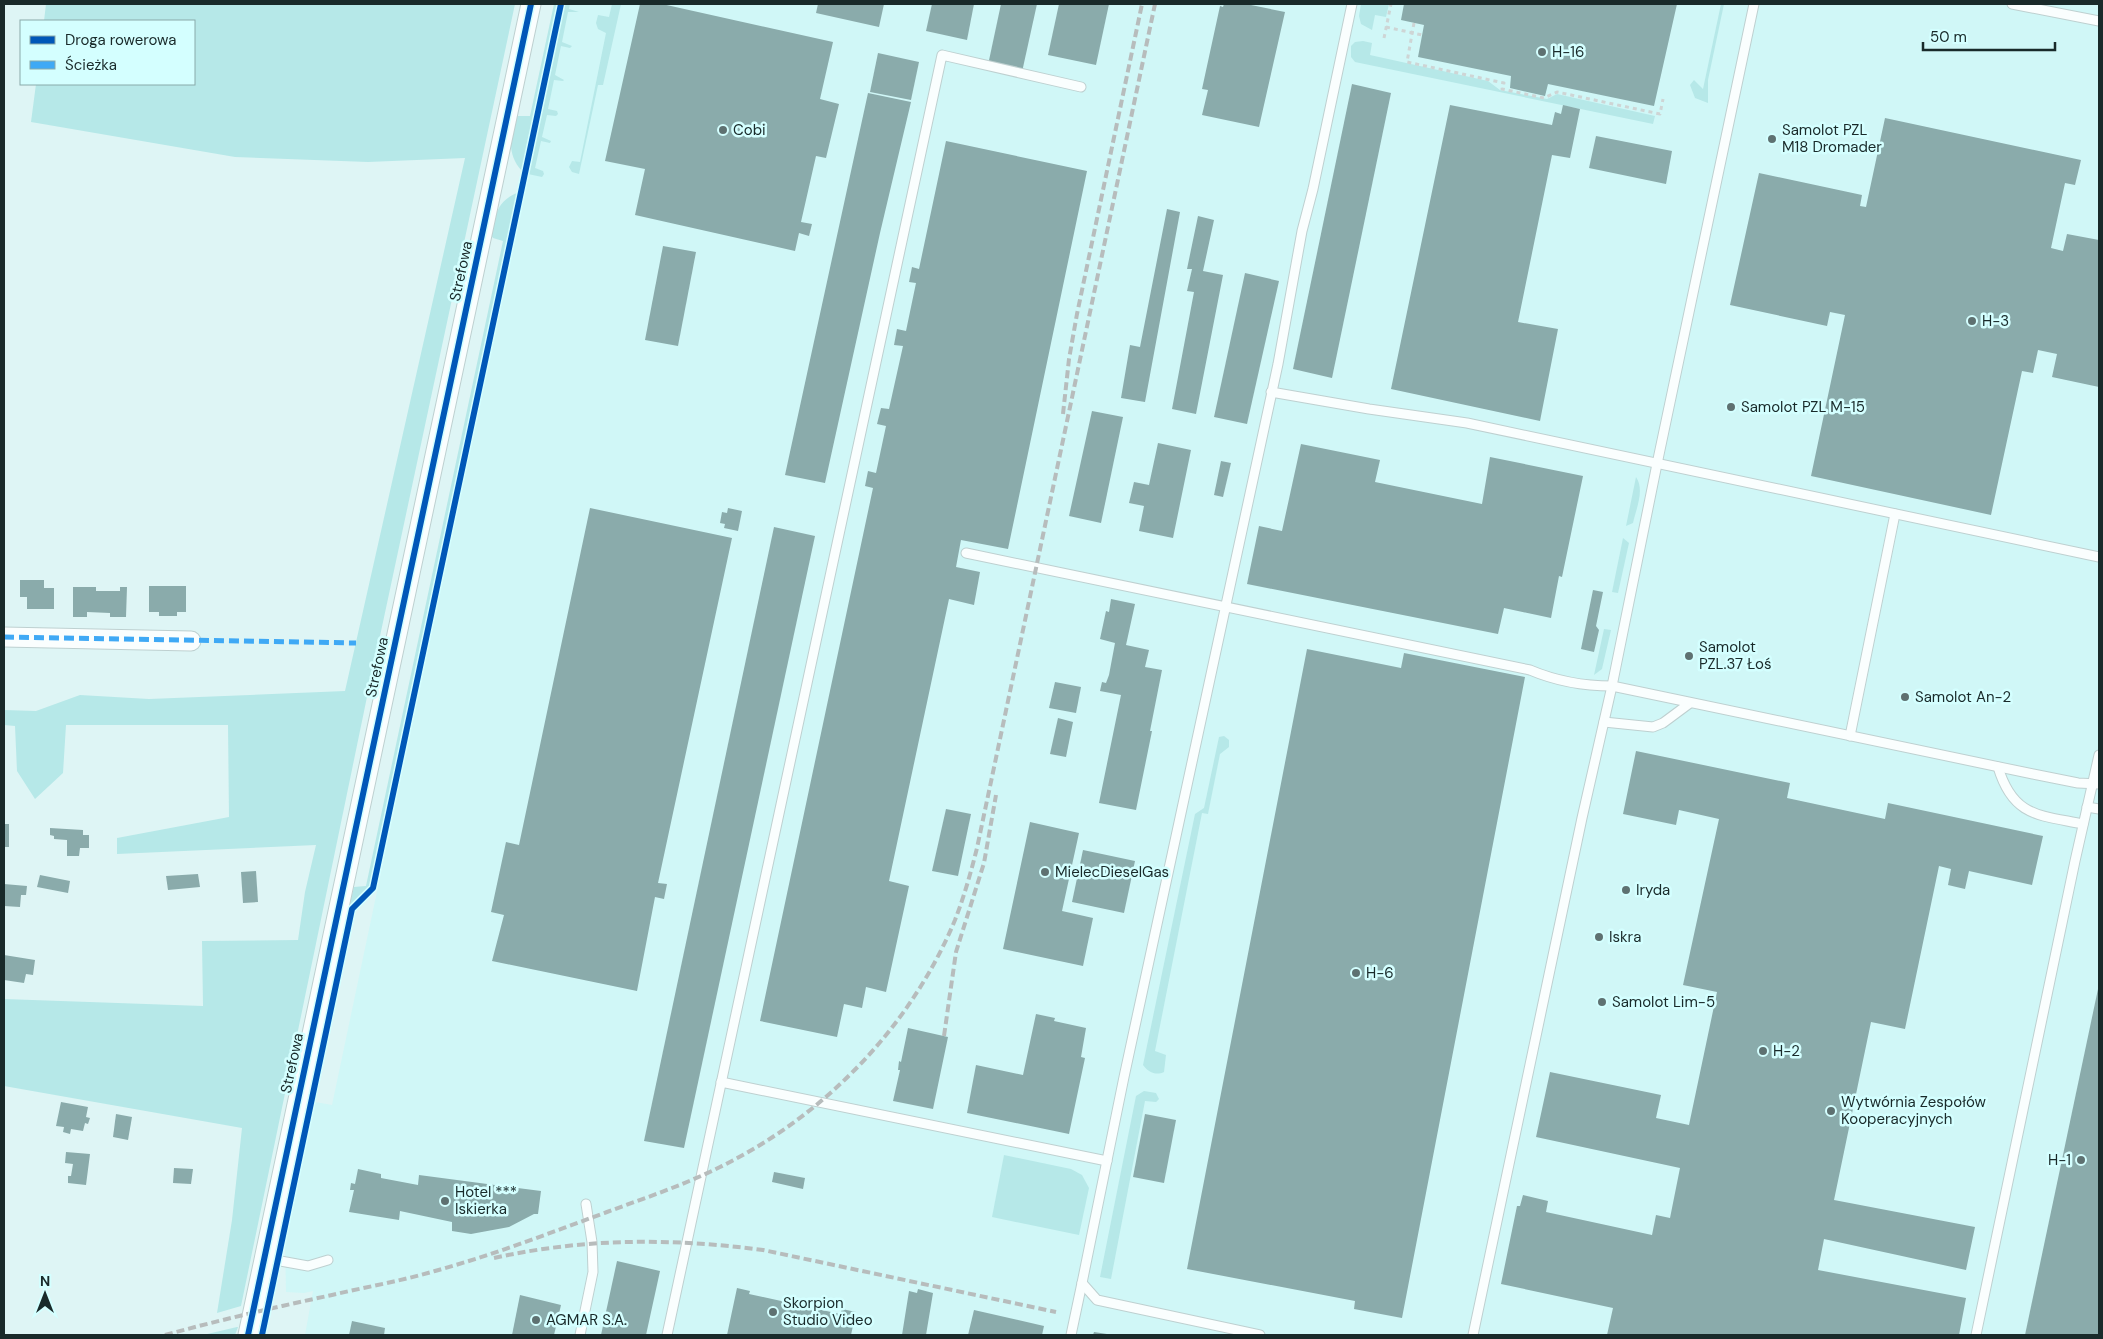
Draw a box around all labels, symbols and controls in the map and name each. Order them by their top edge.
legend [20,20,195,85]
scale bar [1923,20,2056,52]
text: 50 m [1930,27,1967,47]
text: Droga rowerowa [65,30,176,50]
place label: H-16 [1552,42,1584,62]
marker: H-16 [1536,46,1548,58]
text: Ścieżka [65,55,117,75]
place label: Cobi [733,120,766,140]
place label: Samolot PZL M18 Dromader [1782,120,1882,157]
marker: Cobi [717,124,729,136]
marker: Samolot PZL M18 Dromader [1766,133,1778,145]
street label: Strefowa [445,239,477,303]
place label: H-3 [1982,311,2009,331]
marker: H-3 [1966,315,1978,327]
place label: Samolot PZL M-15 [1741,397,1865,417]
marker: Samolot PZL M-15 [1725,401,1737,413]
street label: Strefowa [361,635,393,699]
place label: Samolot PZL.37 Łoś [1699,637,1771,674]
marker: Samolot PZL.37 Łoś [1683,650,1695,662]
place label: Samolot An-2 [1915,687,2011,707]
marker: Samolot An-2 [1899,691,1911,703]
place label: MielecDieselGas [1055,862,1169,882]
marker: MielecDieselGas [1039,866,1051,878]
place label: Iryda [1636,880,1670,900]
marker: Iryda [1620,884,1632,896]
place label: Iskra [1609,927,1641,947]
marker: Iskra [1593,931,1605,943]
place label: H-6 [1366,963,1394,983]
marker: H-6 [1350,967,1362,979]
place label: Samolot Lim-5 [1612,992,1715,1012]
marker: Samolot Lim-5 [1596,996,1608,1008]
street label: Strefowa [276,1031,308,1095]
place label: H-2 [1773,1041,1800,1061]
marker: H-2 [1757,1045,1769,1057]
place label: Wytwórnia Zespołów Kooperacyjnych [1841,1092,1987,1129]
marker: Wytwórnia Zespołów Kooperacyjnych [1825,1105,1837,1117]
place label: H-1 [2048,1150,2071,1170]
marker: H-1 [2075,1154,2087,1166]
place label: Hotel *** Iskierka [455,1182,517,1219]
marker: Hotel *** Iskierka [439,1195,451,1207]
north arrow [20,1269,70,1319]
text: N [40,1272,50,1290]
place label: Skorpion Studio Video [783,1293,873,1330]
marker: Skorpion Studio Video [767,1306,779,1318]
place label: AGMAR S.A. [546,1310,627,1330]
marker: AGMAR S.A. [530,1314,542,1326]

